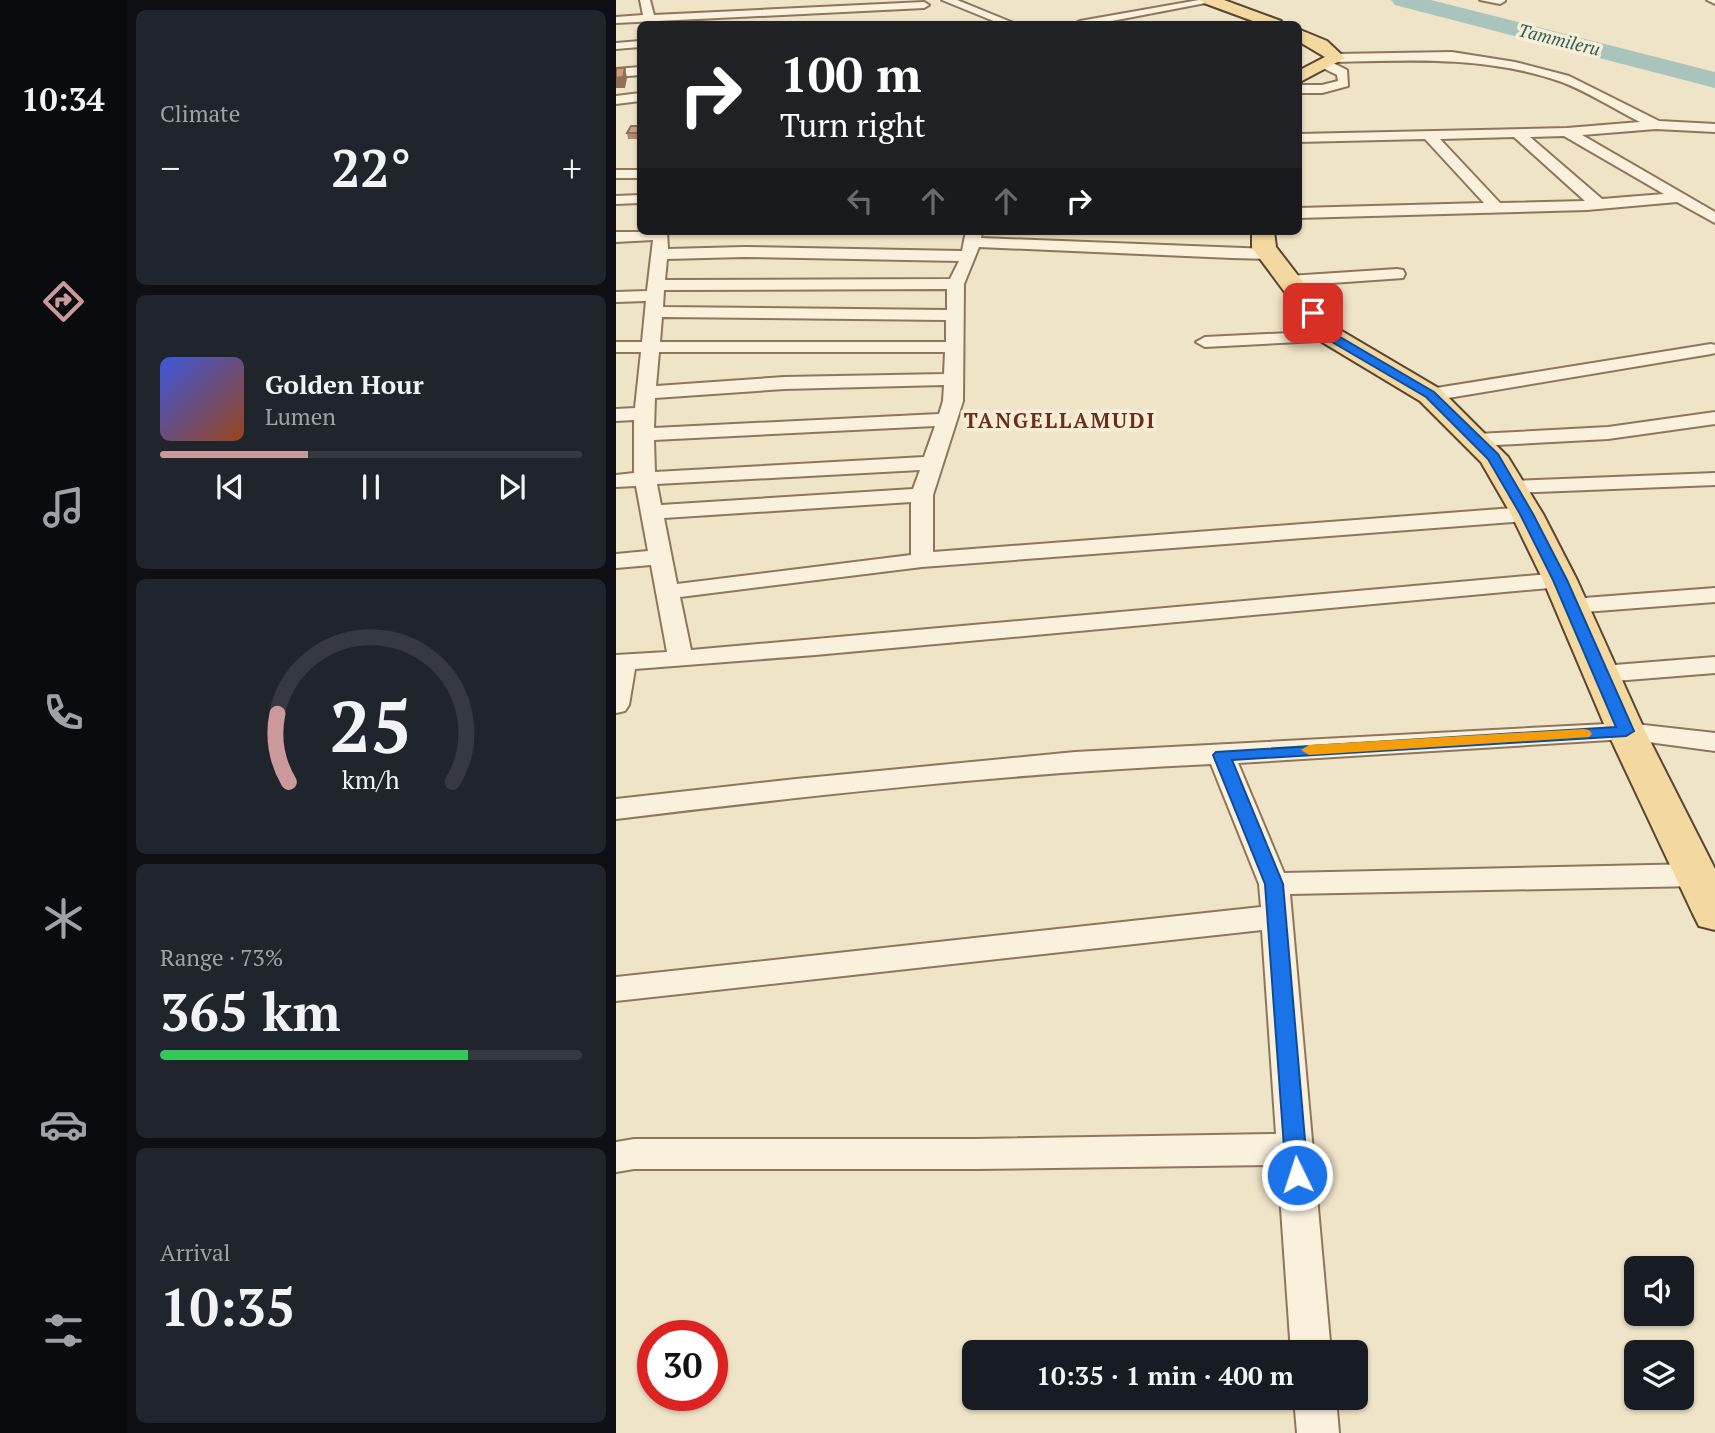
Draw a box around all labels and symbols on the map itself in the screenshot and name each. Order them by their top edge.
water label: Tammileru [1516,17,1603,61]
pin [1283,283,1343,343]
district label: TANGELLAMUDI [964,406,1156,434]
position arrow [1260,1138,1334,1212]
speed limit sign: 30 [637,1320,728,1411]

